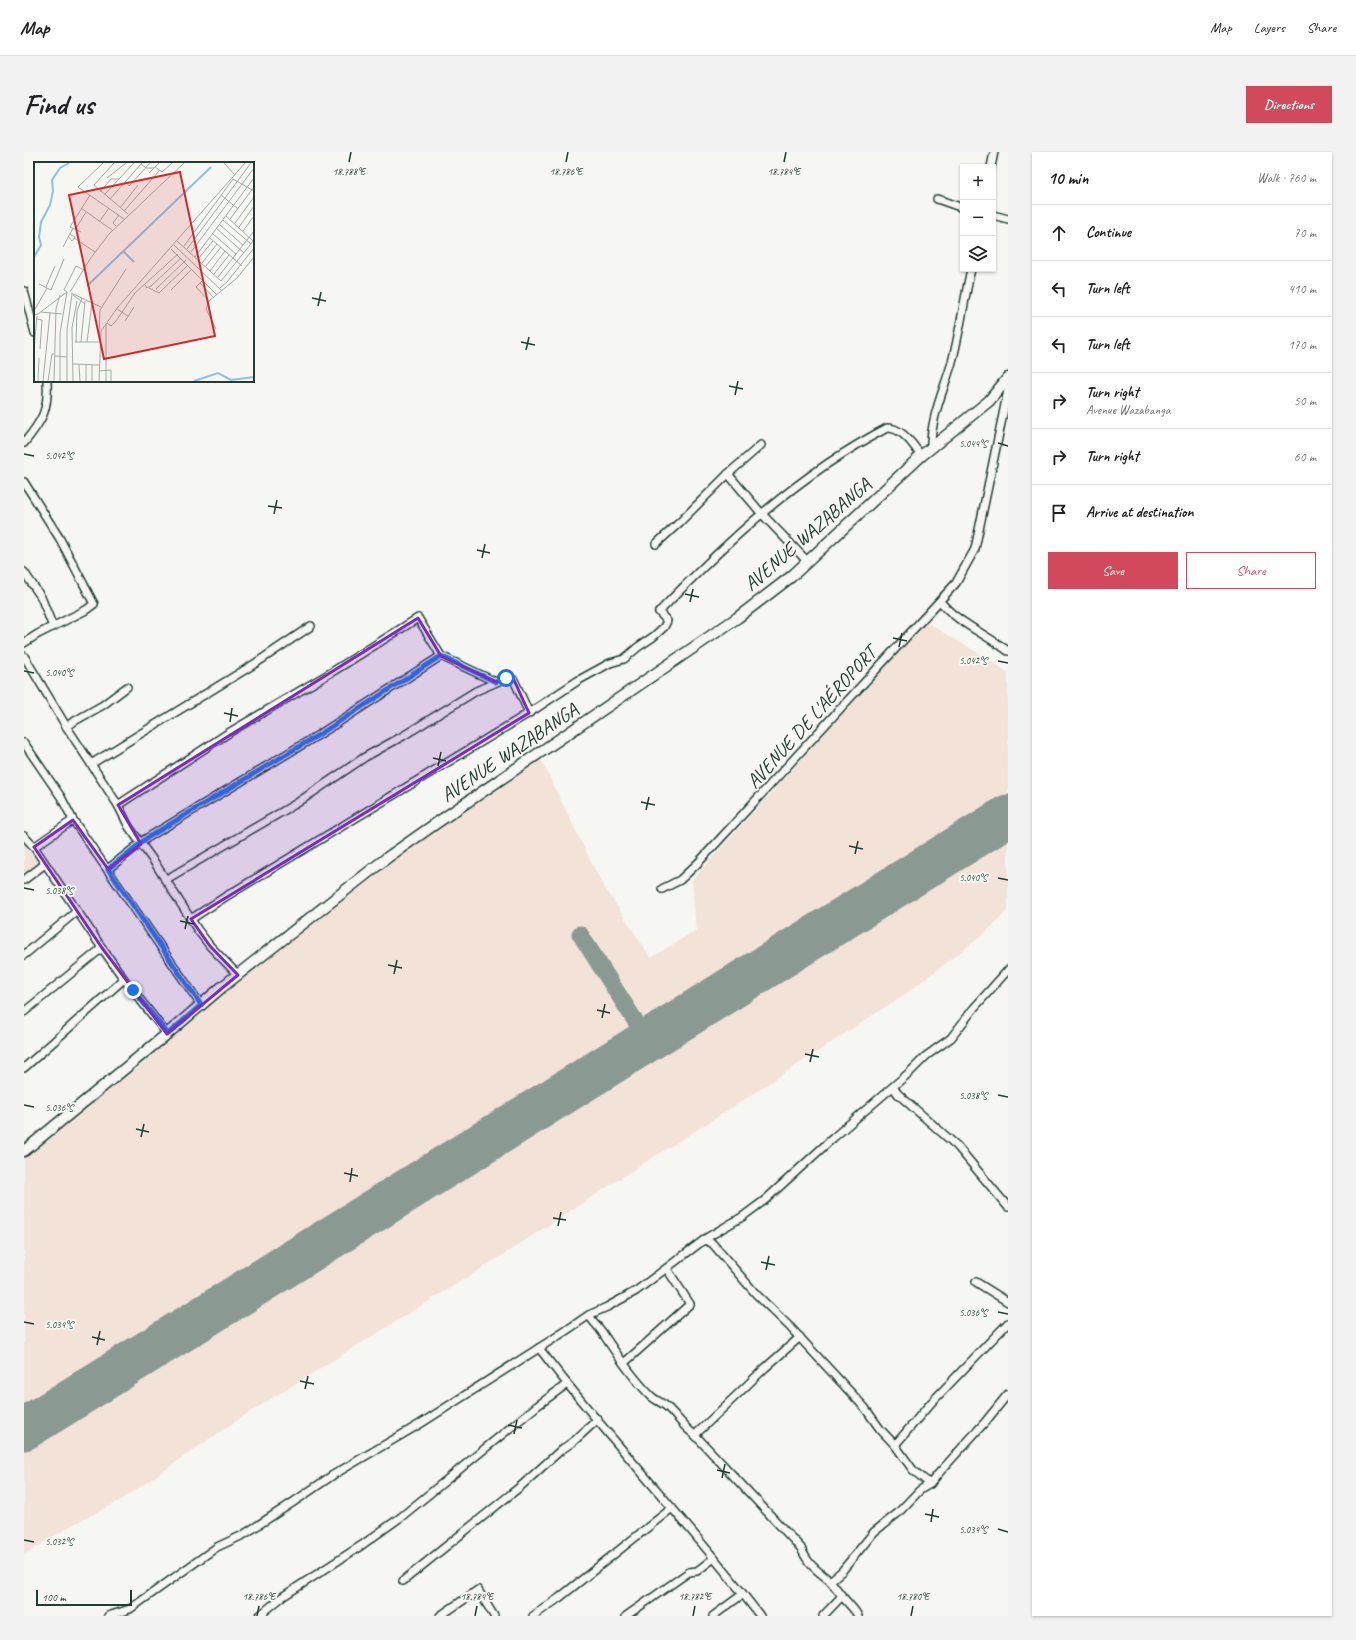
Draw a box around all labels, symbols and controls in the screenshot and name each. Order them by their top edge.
text: Map [20,16,50,40]
text: Map [1210,19,1232,36]
text: Layers [1254,19,1285,36]
text: Share [1307,19,1336,36]
button: Directions [1246,86,1332,123]
text: Find us [24,87,94,122]
inset map [34,162,254,382]
map controls [960,164,996,272]
button: + [960,164,996,200]
text: 18.788°E [333,165,367,178]
text: 18.786°E [550,165,584,178]
text: 18.784°E [768,165,802,178]
text: 10 min [1048,168,1088,189]
text: Walk · 760 m [1257,170,1316,186]
button: − [960,200,996,236]
icon: ahead [1048,222,1070,244]
text: Continue [1086,223,1131,242]
text: 70 m [1294,225,1316,241]
button: layers [960,236,996,272]
icon: left [1048,278,1070,300]
text: Turn left [1086,279,1129,298]
text: 410 m [1288,281,1316,297]
icon: left [1048,334,1070,356]
text: Turn left [1086,335,1129,354]
text: 170 m [1288,337,1316,353]
text: Turn right [1086,383,1139,402]
icon: right [1048,390,1070,412]
text: 50 m [1294,393,1316,409]
text: Avenue Wazabanga [1086,402,1171,418]
text: 5.044°S [959,437,989,450]
icon: right [1048,446,1070,468]
text: Turn right [1086,447,1139,466]
text: 5.042°S [45,449,75,462]
text: 60 m [1294,449,1316,465]
street label: AVENUE WAZABANGA [739,472,877,596]
icon: arrive [1048,502,1070,524]
text: Arrive at destination [1086,503,1193,522]
button: Save [1048,552,1178,589]
button: Share [1186,552,1316,589]
street label: AVENUE DE L'AÉROPORT [741,638,884,794]
text: 5.042°S [959,654,989,667]
text: 5.040°S [45,666,75,679]
route start [497,669,515,687]
street label: AVENUE WAZABANGA [436,697,584,808]
text: 5.040°S [959,871,989,884]
text: 5.038°S [45,884,75,897]
route end [124,981,142,999]
text: 5.038°S [959,1089,989,1102]
text: 5.036°S [45,1101,75,1114]
text: 5.036°S [959,1306,989,1319]
text: 5.034°S [45,1318,75,1331]
text: 5.034°S [959,1523,989,1536]
text: 5.032°S [45,1535,75,1548]
scale bar [36,1588,132,1607]
text: 100 m [42,1590,66,1604]
text: 18.786°E [243,1590,277,1603]
text: 18.784°E [461,1590,495,1603]
text: 18.782°E [679,1590,713,1603]
text: 18.780°E [897,1590,931,1603]

